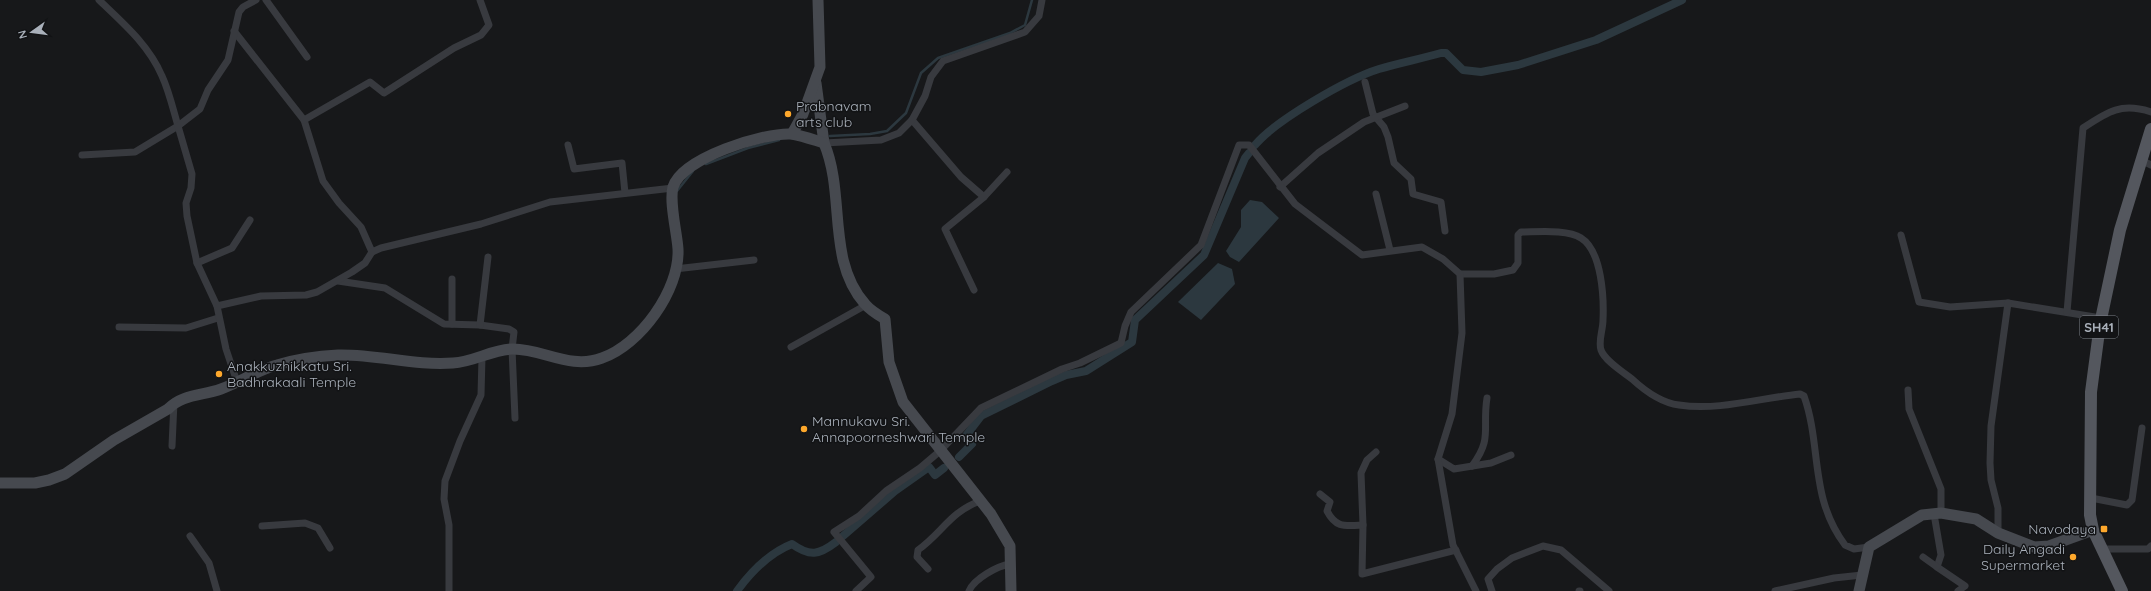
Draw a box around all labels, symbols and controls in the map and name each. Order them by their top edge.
north arrow [12,12,52,52]
text: N [15,29,30,40]
place label: Prabnavam arts club [796,97,872,131]
marker: Prabnavam arts club [783,109,793,119]
road number: SH41 [2080,316,2118,338]
place label: Anakkuzhikkatu Sri. Badhrakaali Temple [227,357,356,391]
marker: Anakkuzhikkatu Sri. Badhrakaali Temple [214,369,224,379]
place label: Mannukavu Sri. Annapoorneshwari Temple [812,412,985,446]
marker: Mannukavu Sri. Annapoorneshwari Temple [799,424,809,434]
place label: Navodaya [2028,520,2096,538]
marker: Navodaya [2099,524,2109,534]
place label: Daily Angadi Supermarket [1981,540,2065,574]
marker: Daily Angadi Supermarket [2068,552,2078,562]

